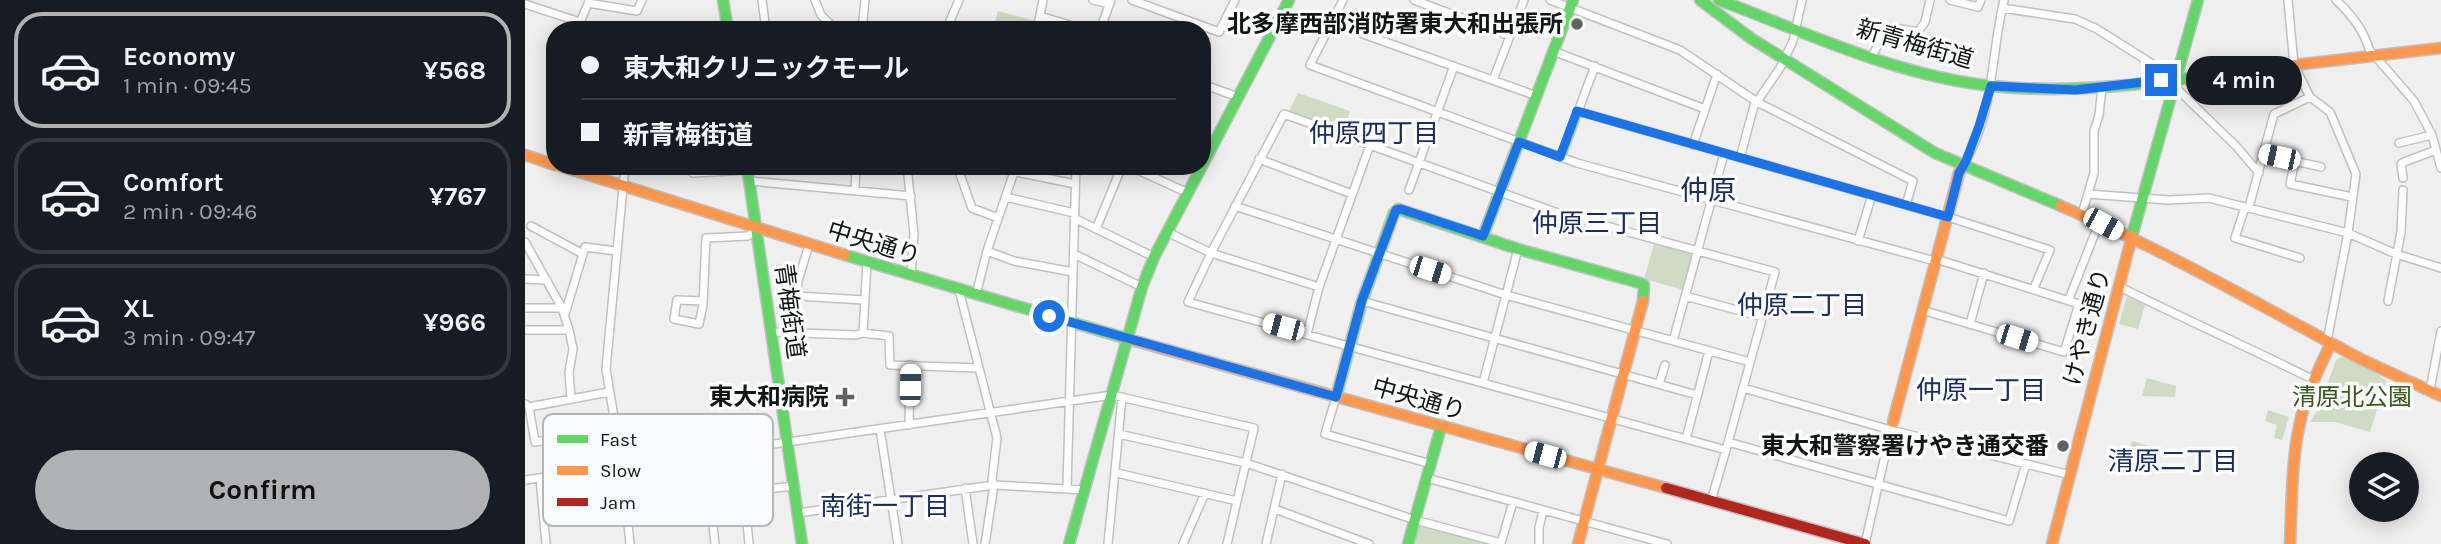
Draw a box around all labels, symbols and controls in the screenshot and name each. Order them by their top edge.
place label: 北多摩西部消防署東大和出張所 [1227,10,1563,38]
street label: 新青梅街道 [1853,14,1977,74]
marker: 北多摩西部消防署東大和出張所 [1569,16,1585,32]
icon: car [39,39,102,102]
text: Economy [123,41,235,72]
text: 東大和クリニックモール [623,53,909,84]
text: ¥568 [423,55,486,86]
callout: 4 min [2185,56,2301,104]
route end [2145,64,2177,96]
text: 4 min [2212,67,2276,94]
text: 1 min · 09:45 [123,72,251,99]
district label: 仲原四丁目 [1309,118,1439,149]
text: 新青梅街道 [623,120,753,151]
car [2257,142,2302,172]
icon: car [39,165,102,228]
text: Comfort [123,167,224,198]
district label: 仲原 [1680,174,1736,207]
text: ¥767 [429,181,486,212]
text: 2 min · 09:46 [123,198,257,225]
car [2080,205,2127,243]
district label: 仲原三丁目 [1532,208,1662,239]
street label: 中央通り [824,216,924,270]
car [1407,254,1454,286]
street label: 青梅街道 [769,262,811,360]
street label: けやき通り [2058,265,2116,389]
district label: 仲原二丁目 [1737,290,1867,321]
icon: car [39,291,102,354]
text: XL [123,293,154,324]
route start [1033,300,1065,332]
text: ¥966 [423,307,486,338]
car [1260,311,1307,343]
car [1994,322,2041,354]
text: 3 min · 09:47 [123,324,255,351]
car [900,364,921,406]
street label: 中央通り [1369,372,1469,426]
district label: 仲原一丁目 [1916,375,2046,406]
place label: 東大和病院 [709,383,829,411]
park label: 清原北公園 [2292,383,2412,411]
marker: 東大和病院 [835,387,855,407]
legend [543,414,773,526]
text: Fast [600,429,637,451]
place label: 東大和警察署けやき通交番 [1761,432,2049,460]
marker: 東大和警察署けやき通交番 [2055,438,2071,454]
car [1522,439,1569,471]
district label: 清原二丁目 [2108,446,2238,477]
button: Confirm [35,450,490,530]
map controls [2349,452,2419,522]
button: layers [2349,452,2419,522]
text: Slow [600,460,641,482]
district label: 南街一丁目 [820,491,950,522]
text: Jam [600,492,636,514]

